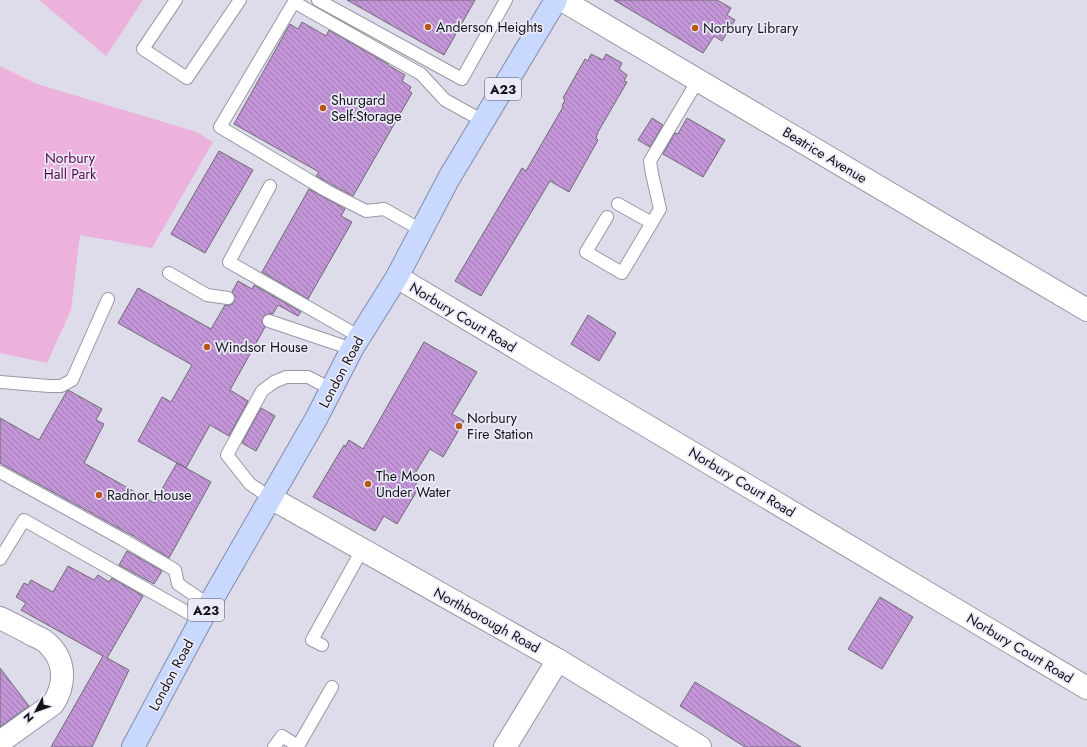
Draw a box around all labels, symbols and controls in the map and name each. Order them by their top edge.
place label: Anderson Heights [436,17,543,37]
place label: Norbury Library [703,18,799,38]
marker: Anderson Heights [423,22,433,32]
marker: Norbury Library [690,23,700,33]
road number: A23 [485,78,521,100]
place label: Shurgard Self-Storage [331,90,401,126]
marker: Shurgard Self-Storage [318,103,328,113]
street label: Beatrice Avenue [779,122,871,188]
park label: Norbury Hall Park [44,148,97,184]
street label: Norbury Court Road [406,277,520,357]
street label: London Road [314,333,368,411]
place label: Windsor House [215,337,308,357]
marker: Windsor House [202,342,212,352]
place label: Norbury Fire Station [467,408,533,444]
marker: Norbury Fire Station [454,421,464,431]
street label: Norbury Court Road [685,442,799,522]
place label: The Moon Under Water [376,466,451,502]
marker: The Moon Under Water [363,479,373,489]
place label: Radnor House [107,485,191,505]
marker: Radnor House [94,490,104,500]
street label: Northborough Road [430,582,544,658]
road number: A23 [188,599,224,621]
street label: Norbury Court Road [963,608,1077,688]
street label: London Road [144,636,198,714]
north arrow [16,691,56,731]
text: N [20,709,37,726]

